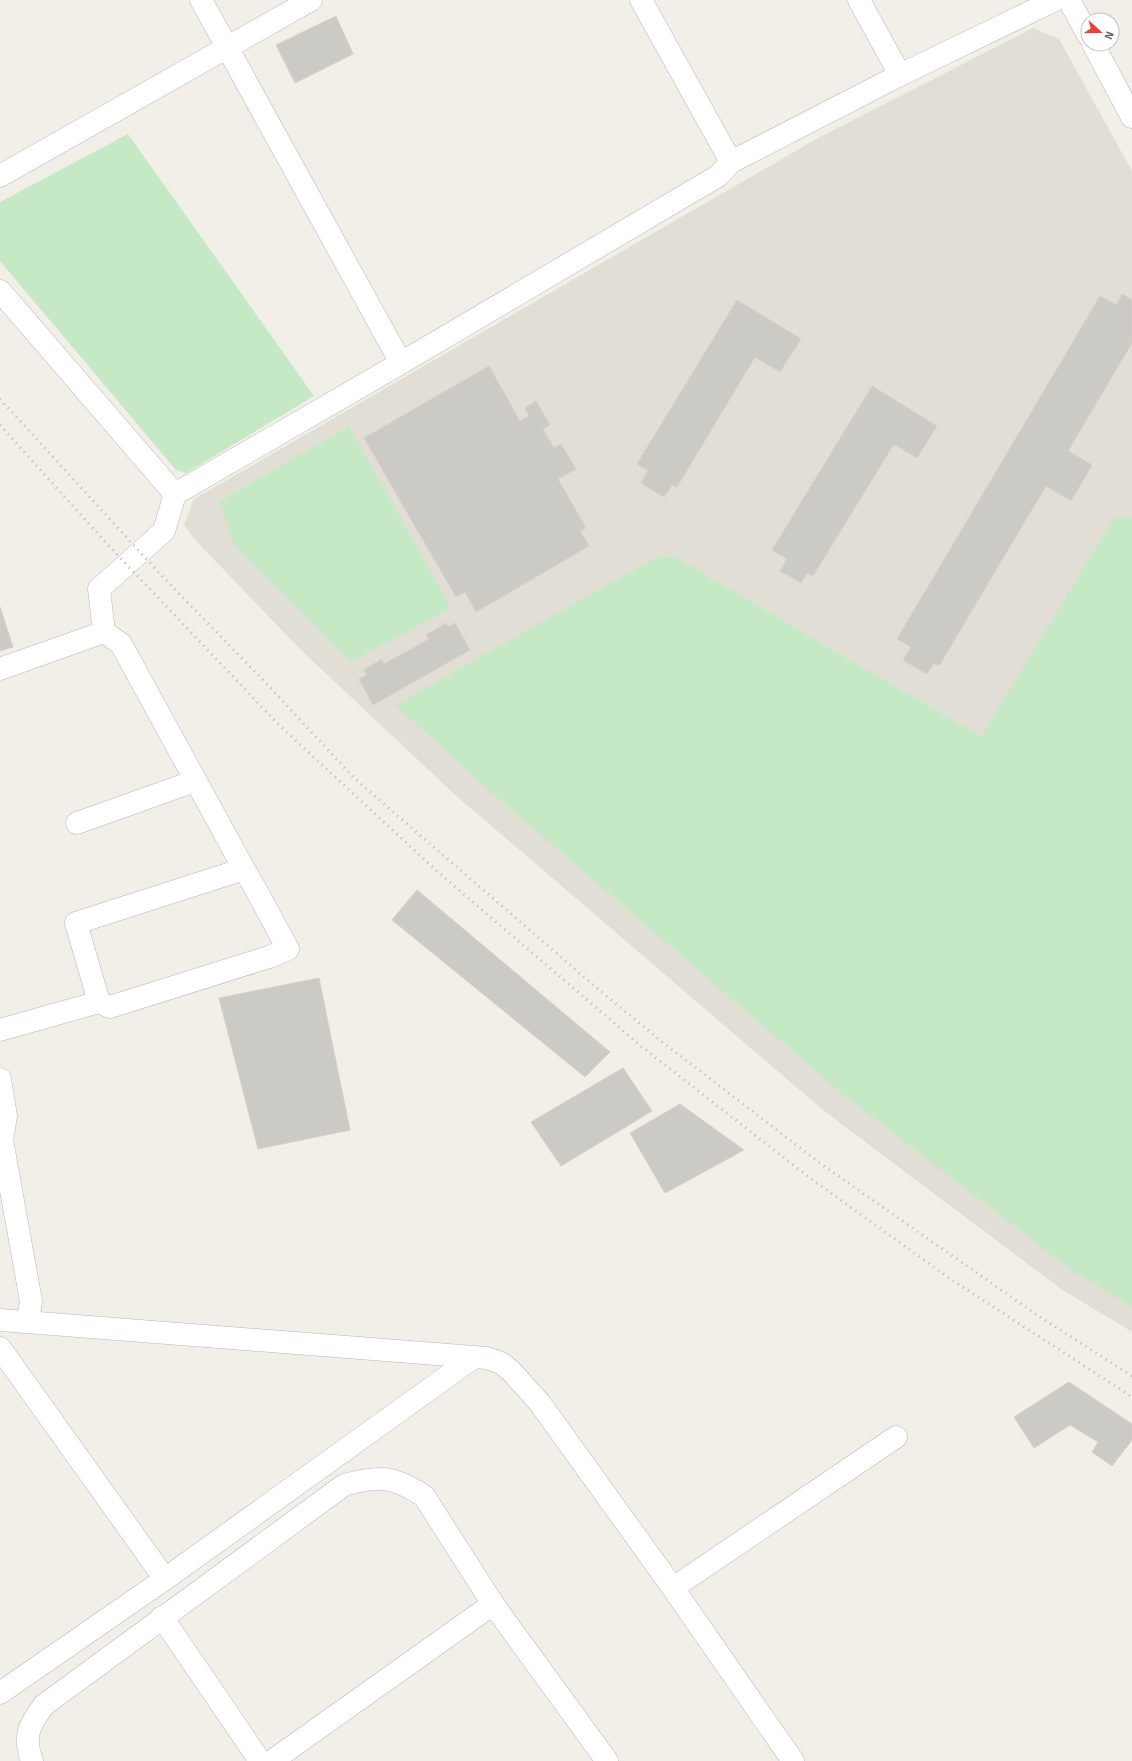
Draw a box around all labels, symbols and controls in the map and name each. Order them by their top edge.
north arrow [1080,12,1120,52]
text: N [1101,30,1116,41]

